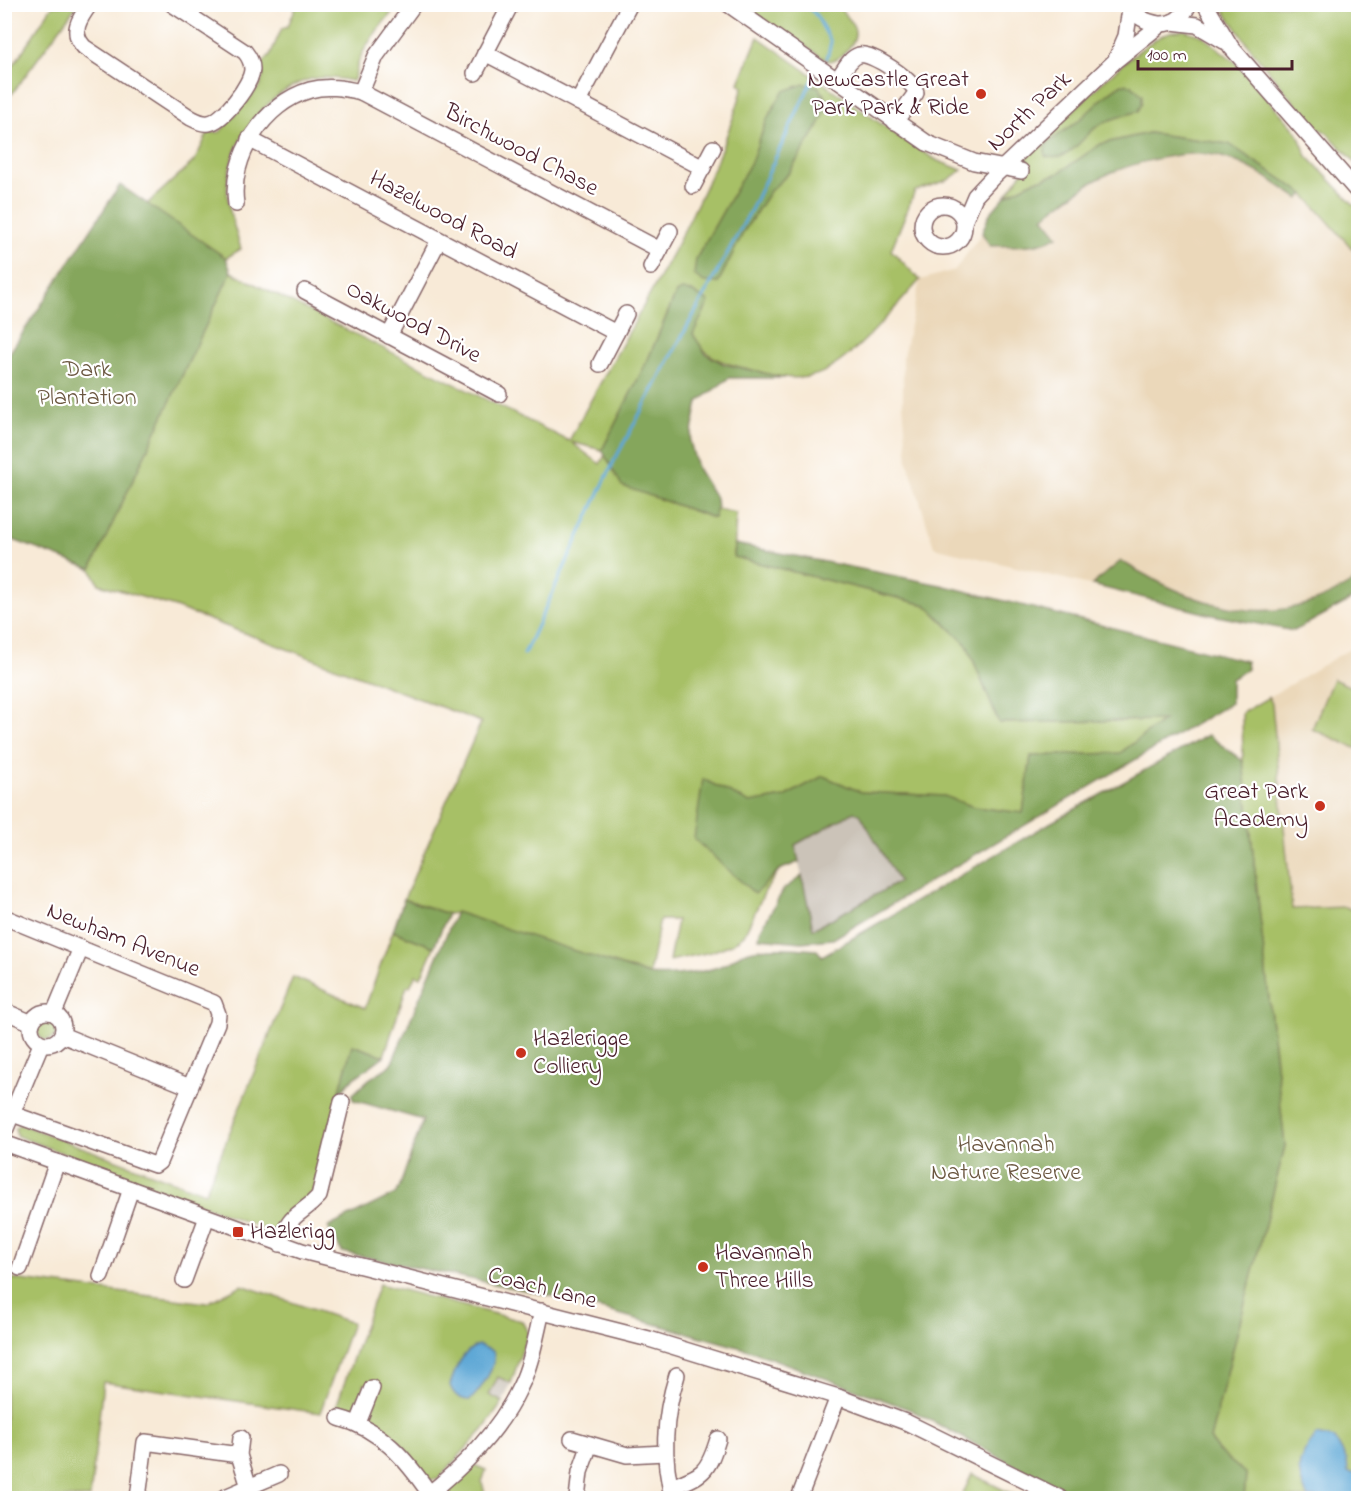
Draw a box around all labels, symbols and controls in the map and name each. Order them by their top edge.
scale bar [1138,33,1292,71]
text: 100 m [1147,43,1187,69]
place label: Newcastle Great Park Park & Ride [808,63,969,126]
street label: North Park [980,63,1081,161]
marker: Newcastle Great Park Park & Ride [974,87,988,101]
street label: Birchwood Chase [437,95,605,207]
street label: Hazelwood Road [362,162,524,270]
street label: Oakwood Drive [339,272,487,374]
park label: Dark Plantation [38,353,137,416]
place label: Great Park Academy [1204,775,1308,839]
marker: Great Park Academy [1313,799,1327,813]
street label: Newham Avenue [41,894,205,988]
place label: Hazlerigge Colliery [533,1022,629,1086]
marker: Hazlerigge Colliery [514,1046,528,1060]
park label: Havannah Nature Reserve [931,1128,1081,1191]
place label: Hazlerigg [250,1215,335,1250]
marker: Hazlerigg [231,1225,245,1239]
place label: Havannah Three Hills [715,1236,814,1299]
street label: Coach Lane [484,1259,600,1319]
marker: Havannah Three Hills [696,1260,710,1274]

